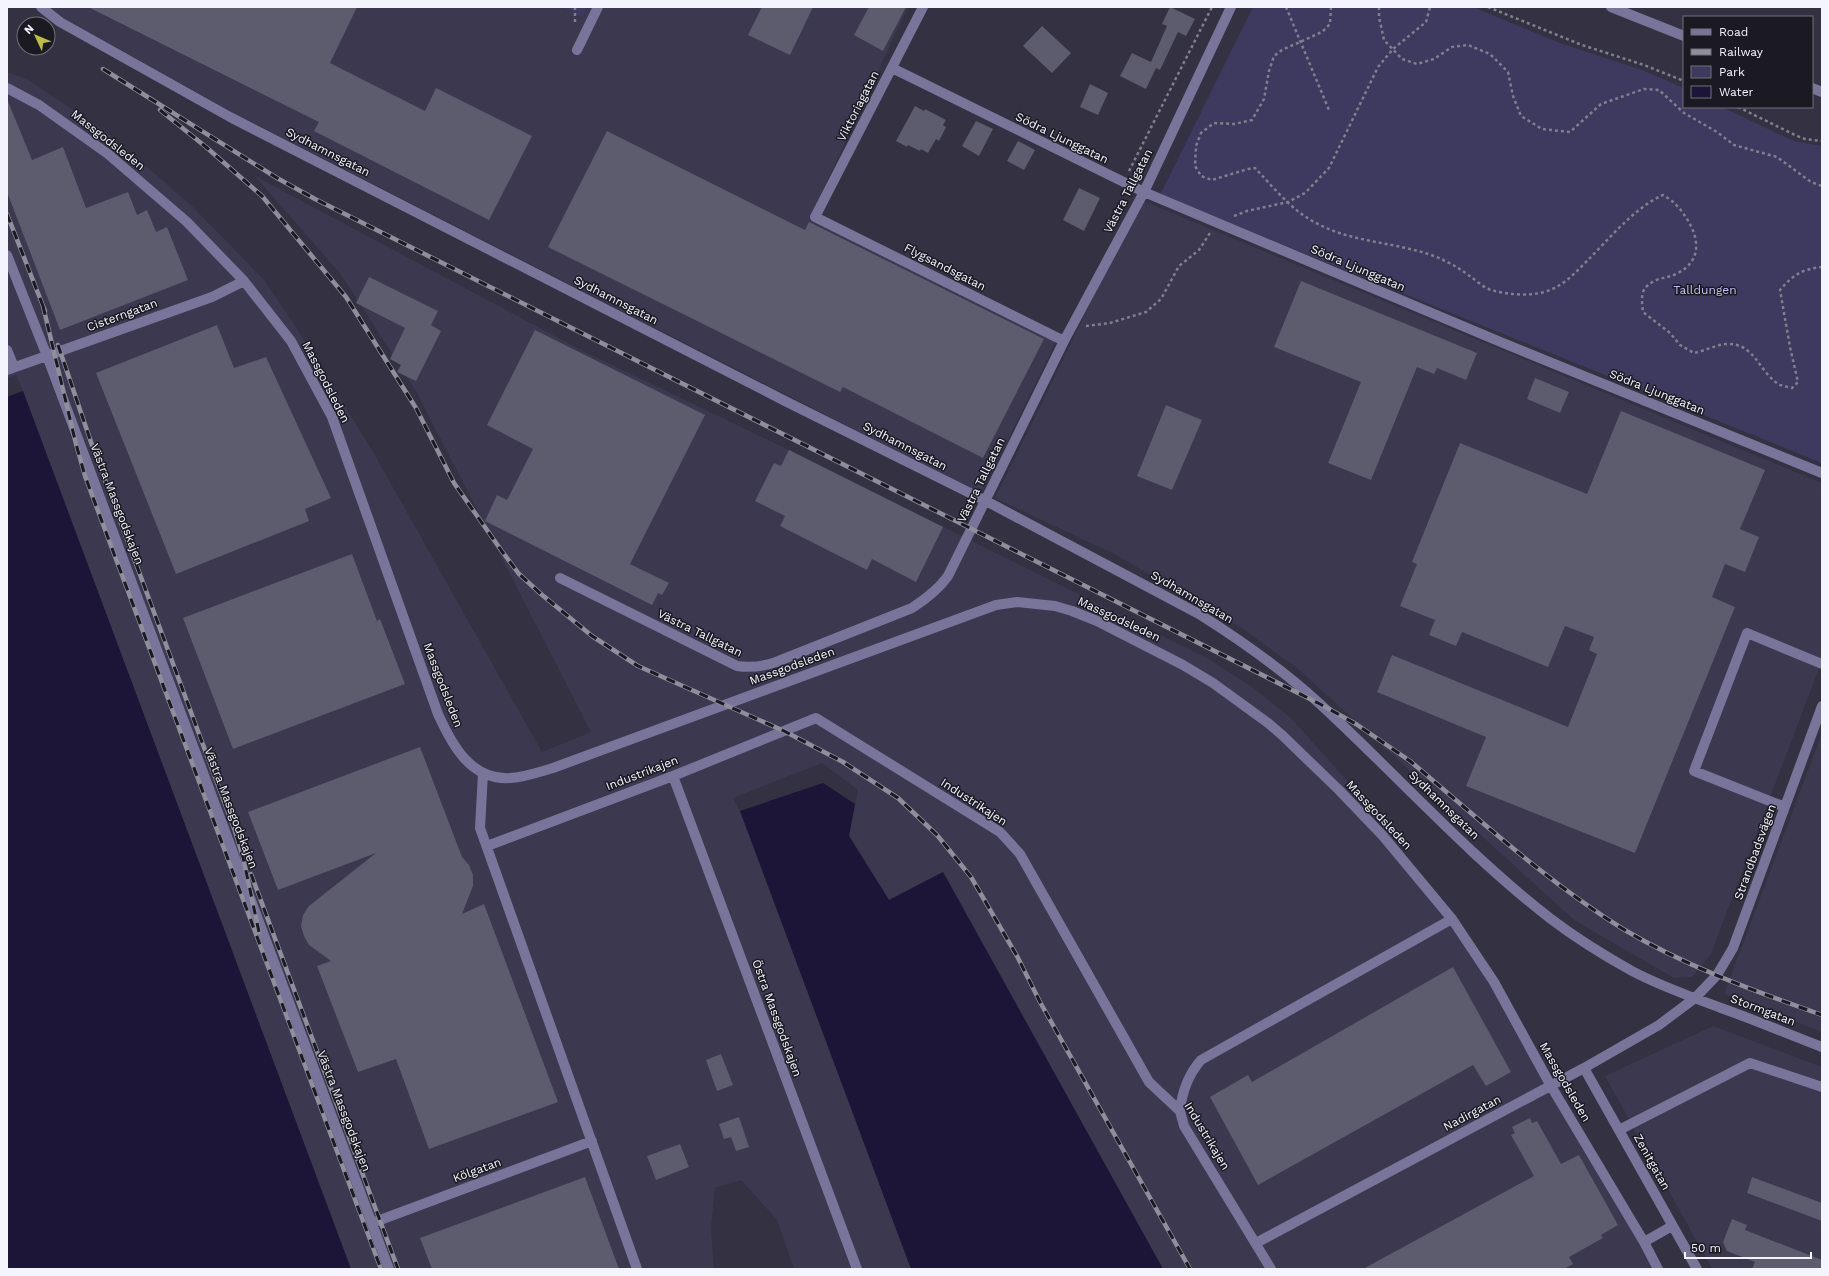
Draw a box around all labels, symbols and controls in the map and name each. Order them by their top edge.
north arrow [16,16,56,56]
legend [1683,16,1813,108]
text: N [22,22,37,37]
text: Road [1719,25,1748,39]
text: Railway [1719,45,1764,59]
text: Park [1719,65,1745,79]
street label: Viktoriagatan [834,68,882,144]
text: Water [1719,85,1754,99]
street label: Massgodsleden [68,107,148,173]
street label: Södra Ljunggatan [1013,109,1111,167]
street label: Sydhamnsgatan [284,125,372,179]
street label: Västra Tallgatan [1101,147,1155,235]
street label: Flygsandsgatan [902,240,988,294]
street label: Södra Ljunggatan [1309,242,1407,294]
street label: Sydhamnsgatan [572,273,660,327]
park label: Talldungen [1673,283,1737,297]
street label: Cisterngatan [85,296,159,334]
street label: Massgodsleden [299,339,353,425]
street label: Södra Ljunggatan [1607,366,1707,418]
street label: Sydhamnsgatan [861,419,949,473]
street label: Västra Tallgatan [954,435,1008,525]
street label: Västra Massgodskajen [87,441,147,567]
street label: Sydhamnsgatan [1148,568,1236,626]
street label: Massgodsleden [1075,594,1163,644]
street label: Västra Tallgatan [655,606,745,660]
street label: Massgodsleden [420,641,466,729]
street label: Massgodsleden [748,644,836,688]
street label: Västra Massgodskajen [201,745,261,871]
street label: Industrikajen [604,753,680,793]
street label: Sydhamnsgatan [1406,768,1482,842]
street label: Industrikajen [938,775,1010,829]
street label: Massgodsleden [1343,777,1415,853]
street label: Strandbadsvägen [1731,802,1779,902]
street label: Östra Massgodskajen [749,957,805,1079]
street label: Stormgatan [1729,991,1797,1029]
street label: Massgodsleden [1537,1040,1593,1124]
street label: Västra Massgodskajen [314,1048,374,1174]
street label: Nadirgatan [1441,1092,1503,1134]
street label: Industrikajen [1181,1100,1233,1172]
street label: Zenitgatan [1631,1131,1673,1193]
street label: Kölgatan [451,1155,503,1185]
scale bar [1685,1234,1811,1260]
text: 50 m [1691,1241,1721,1255]

